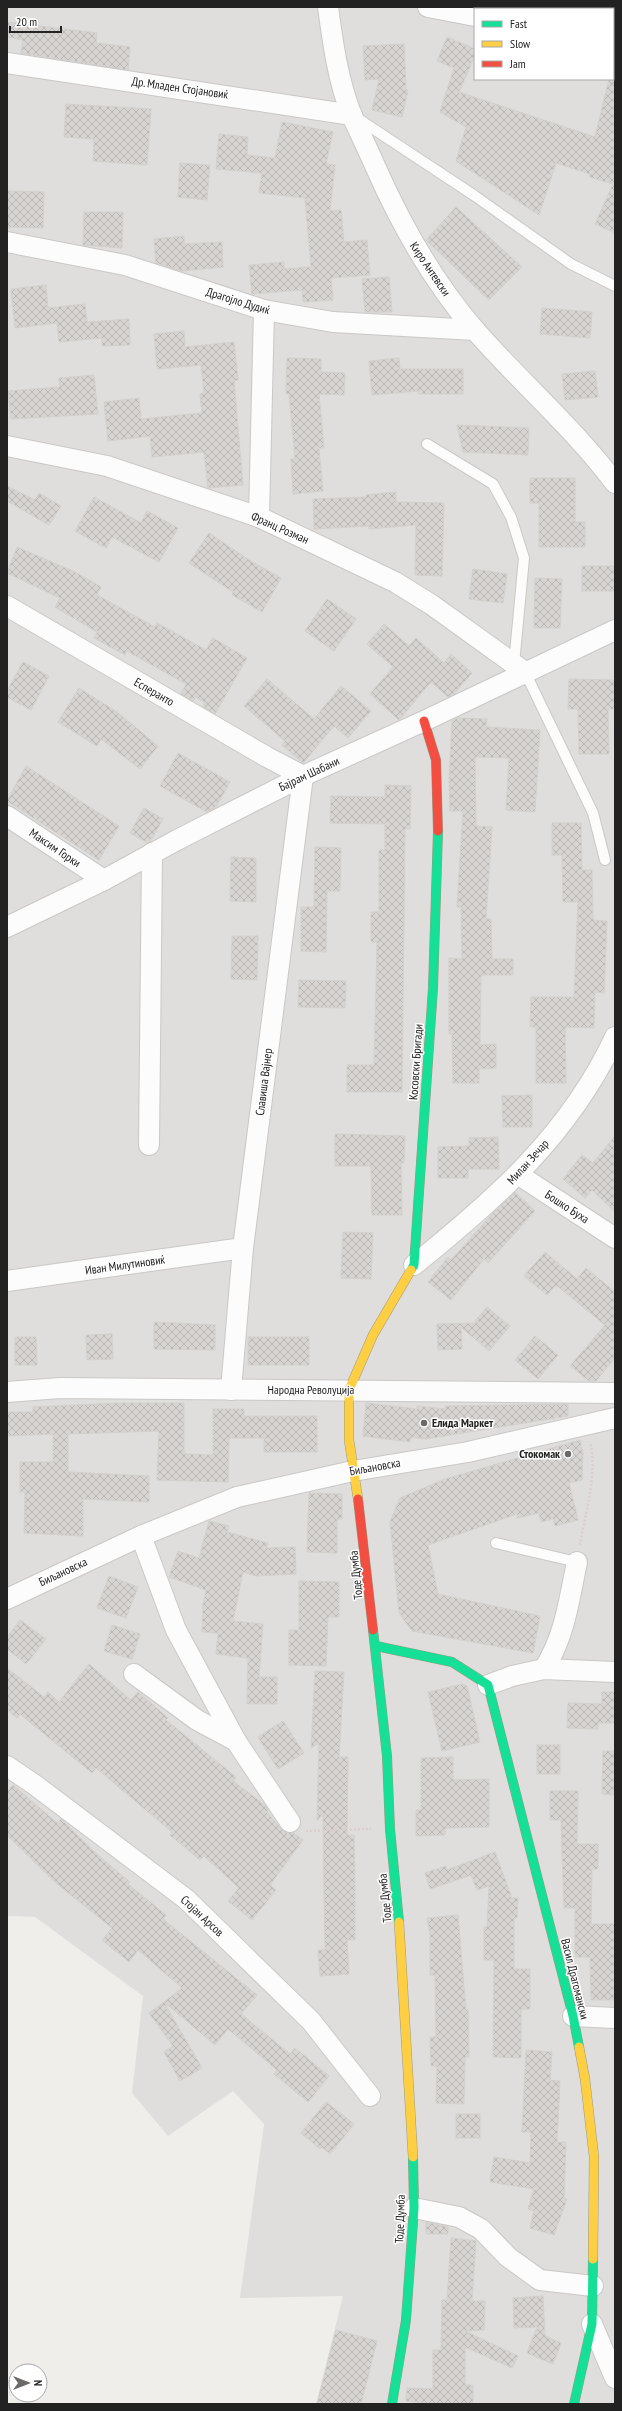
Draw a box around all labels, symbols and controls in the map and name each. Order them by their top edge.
scale bar [10,8,61,34]
legend [474,8,614,80]
text: 20 m [16,14,37,29]
text: Fast [510,16,528,31]
text: Slow [510,36,531,51]
text: Jam [509,56,526,71]
street label: Др. Младен Стојановиќ [131,73,230,102]
street label: Киро Антевски [407,239,454,299]
street label: Драгојло Дудиќ [204,284,272,317]
street label: Франц Розман [249,508,311,547]
street label: Есперанто [132,674,177,709]
street label: Бајрам Шабани [276,753,342,794]
street label: Максим Горки [27,825,84,870]
street label: Косовски Бригади [405,1024,426,1100]
street label: Славиша Вајнер [252,1047,275,1116]
street label: Милан Зечар [504,1136,552,1187]
street label: Бошко Буха [542,1187,592,1226]
street label: Иван Милутиновиќ [84,1251,166,1278]
street label: Народна Револуција [268,1382,355,1397]
place label: Елида Маркет [432,1415,494,1430]
marker: Елида Маркет [419,1418,429,1428]
place label: Стокомак [519,1446,560,1461]
marker: Стокомак [563,1449,573,1459]
street label: Биљановска [348,1455,402,1478]
street label: Тоде Думба [345,1550,366,1600]
street label: Биљановска [36,1554,89,1589]
street label: Тоде Думба [374,1873,395,1923]
street label: Стојан Арсов [178,1892,227,1939]
street label: Васил Драгомански [558,1937,593,2021]
street label: Тоде Думба [391,2194,408,2244]
north arrow [8,2363,48,2403]
text: N [31,2380,45,2386]

